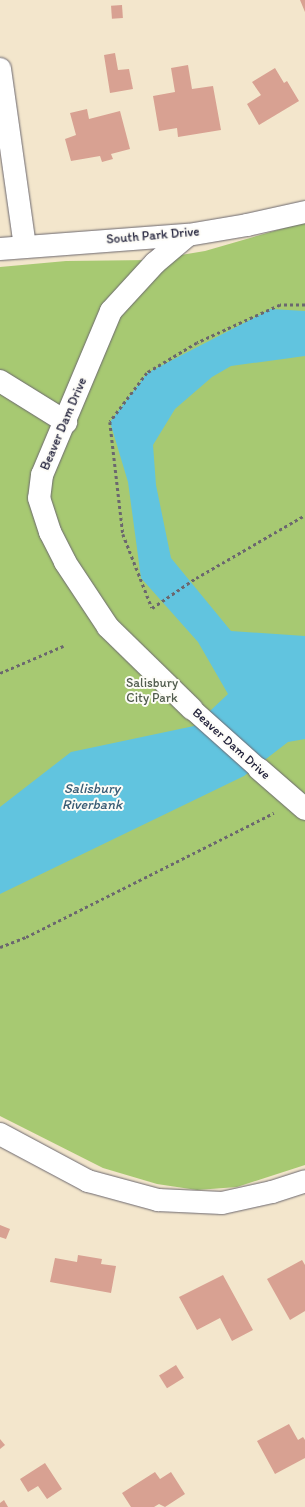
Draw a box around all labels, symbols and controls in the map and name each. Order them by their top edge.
street label: South Park Drive [106,224,200,248]
street label: Beaver Dam Drive [37,375,91,473]
park label: Salisbury City Park [126,676,178,707]
street label: Beaver Dam Drive [189,705,273,783]
water label: Salisbury Riverbank [62,781,122,814]

